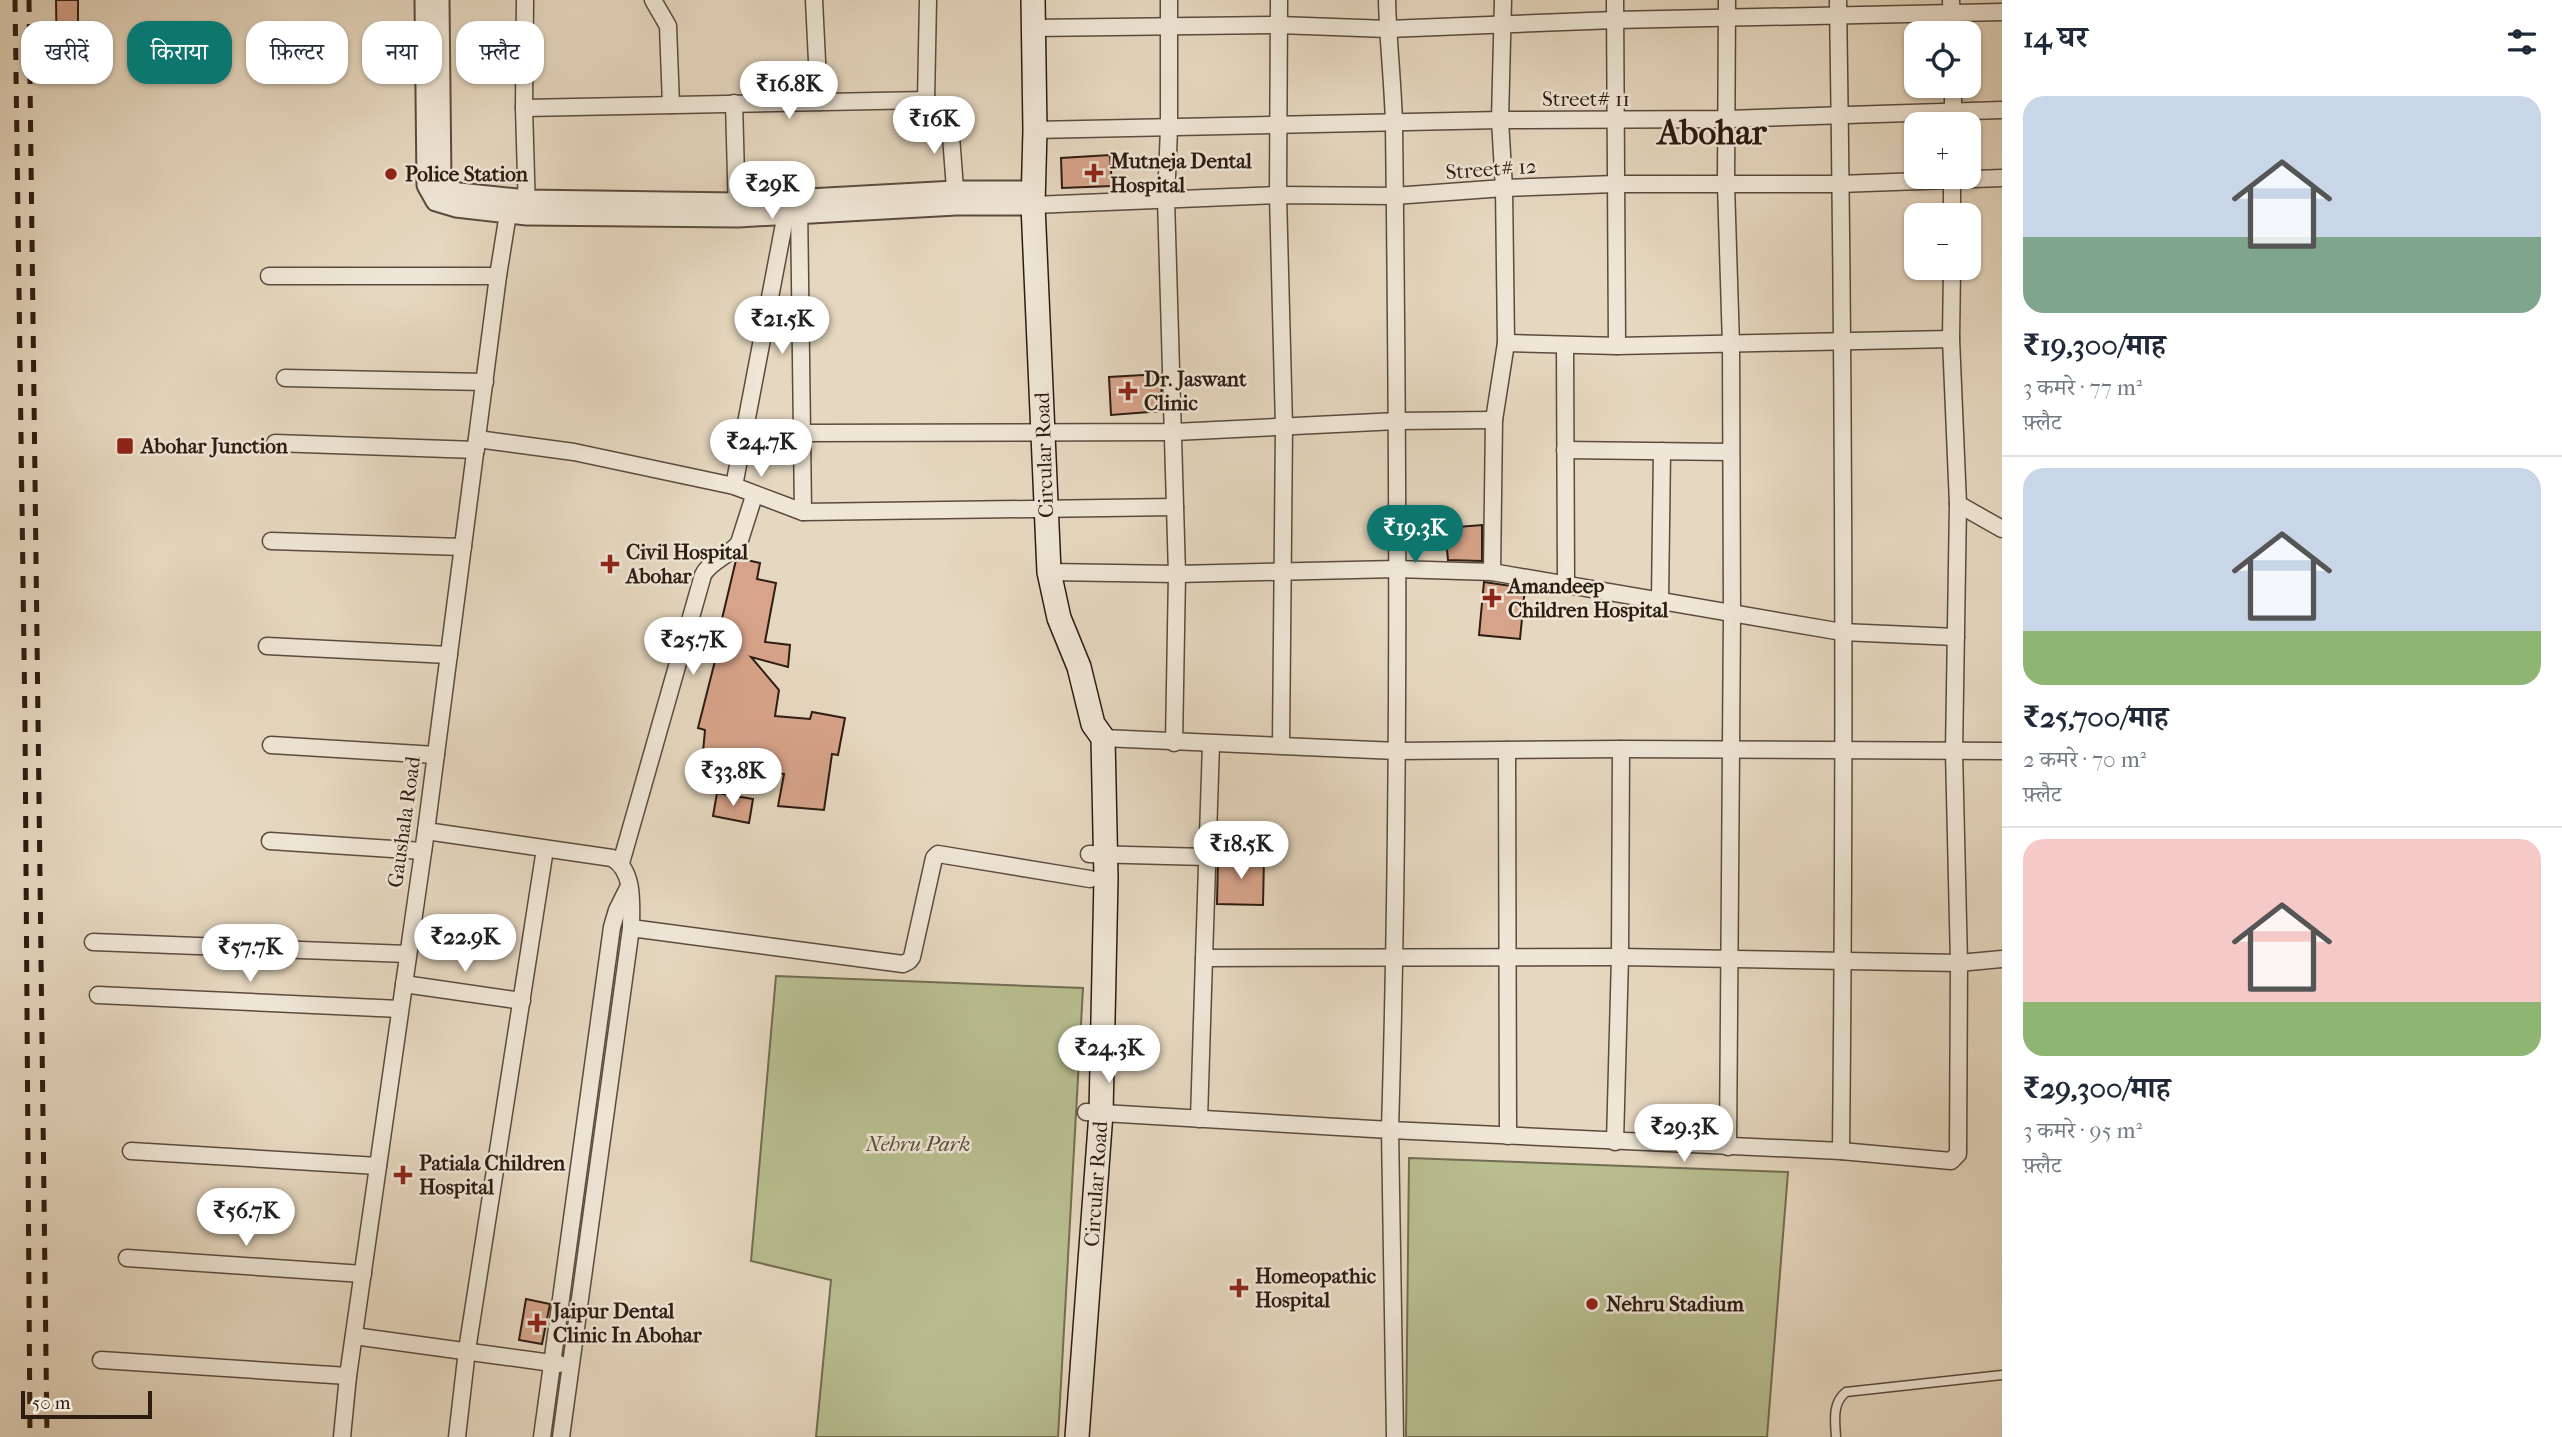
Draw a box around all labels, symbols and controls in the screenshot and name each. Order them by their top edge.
text: 14 घर [2023,20,2088,55]
chip: खरीदें [21,21,113,84]
chip: किराया [127,21,232,84]
chip: फ़िल्टर [246,21,348,84]
chip: नया [362,21,442,84]
chip: फ़्लैट [456,21,544,84]
map controls [1904,21,1981,280]
button: locate [1904,21,1981,98]
icon: filters [2503,23,2541,61]
pin: ₹16.8K [732,61,846,121]
text: ₹16.8K [756,70,822,97]
street label: Street# 11 [1542,87,1630,111]
pin: ₹16K [893,96,975,156]
text: ₹16K [909,105,959,132]
district label: Abohar [1655,112,1768,153]
button: + [1904,112,1981,189]
icon: home [2219,141,2345,267]
place label: Mutneja Dental Hospital [1109,149,1252,197]
street label: Street# 12 [1445,154,1538,184]
place label: Police Station [405,162,529,186]
pin: ₹29K [731,162,813,221]
marker: Mutneja Dental Hospital [1084,163,1104,183]
marker: Police Station [383,166,399,182]
text: ₹29K [745,170,799,197]
button: − [1904,203,1981,280]
pin: ₹21.5K [725,296,839,356]
text: ₹21.5K [750,305,814,332]
text: ₹19,300/माह [2023,328,2166,363]
place label: Dr. Jaswant Clinic [1144,367,1247,415]
text: 3 कमरे · 77 m² [2023,374,2142,401]
marker: Dr. Jaswant Clinic [1118,381,1138,401]
street label: Circular Road [1030,391,1058,518]
text: फ़्लैट [2023,409,2061,436]
pin: ₹24.7K [704,420,818,479]
text: ₹24.7K [726,428,796,455]
place label: Abohar Junction [139,434,289,458]
marker: Abohar Junction [115,436,135,456]
pin: ₹19.3K [1358,505,1472,565]
icon: home [2219,513,2345,639]
text: ₹19.3K [1383,514,1447,541]
place label: Civil Hospital Abohar [624,540,748,588]
marker: Civil Hospital Abohar [600,554,620,574]
place label: Amandeep Children Hospital [1506,574,1668,622]
marker: Amandeep Children Hospital [1482,588,1502,608]
pin: ₹25.7K [636,618,750,677]
text: ₹25.7K [660,626,726,653]
text: ₹25,700/माह [2023,700,2168,735]
text: 2 कमरे · 70 m² [2023,746,2146,773]
pin: ₹33.8K [676,748,790,808]
street label: Gaushala Road [383,754,425,889]
text: ₹33.8K [701,757,765,784]
text: फ़्लैट [2023,781,2061,808]
pin: ₹18.5K [1184,822,1298,881]
text: ₹18.5K [1210,830,1272,857]
icon: home [2219,884,2345,1010]
pin: ₹22.9K [408,914,522,974]
text: ₹22.9K [430,923,500,950]
pin: ₹57.7K [193,925,307,984]
text: ₹57.7K [218,933,282,960]
pin: ₹24.3K [1052,1026,1166,1085]
text: ₹24.3K [1074,1034,1144,1061]
text: ₹29,300/माह [2023,1071,2170,1106]
pin: ₹29.3K [1627,1104,1741,1164]
text: ₹29.3K [1650,1113,1718,1140]
text: 3 कमरे · 95 m² [2023,1117,2142,1144]
street label: Circular Road [1080,1120,1112,1248]
park label: Nehru Park [865,1132,970,1156]
place label: Patiala Children Hospital [419,1151,566,1199]
text: फ़्लैट [2023,1152,2061,1179]
marker: Patiala Children Hospital [393,1165,413,1185]
pin: ₹56.7K [189,1188,303,1248]
text: ₹56.7K [213,1197,279,1224]
place label: Homeopathic Hospital [1255,1264,1376,1312]
marker: Homeopathic Hospital [1229,1278,1249,1298]
place label: Nehru Stadium [1606,1292,1744,1316]
marker: Nehru Stadium [1584,1296,1600,1312]
place label: Jaipur Dental Clinic In Abohar [551,1299,703,1347]
marker: Jaipur Dental Clinic In Abohar [527,1313,547,1333]
scale bar [21,1388,152,1420]
text: 50 m [32,1392,71,1414]

